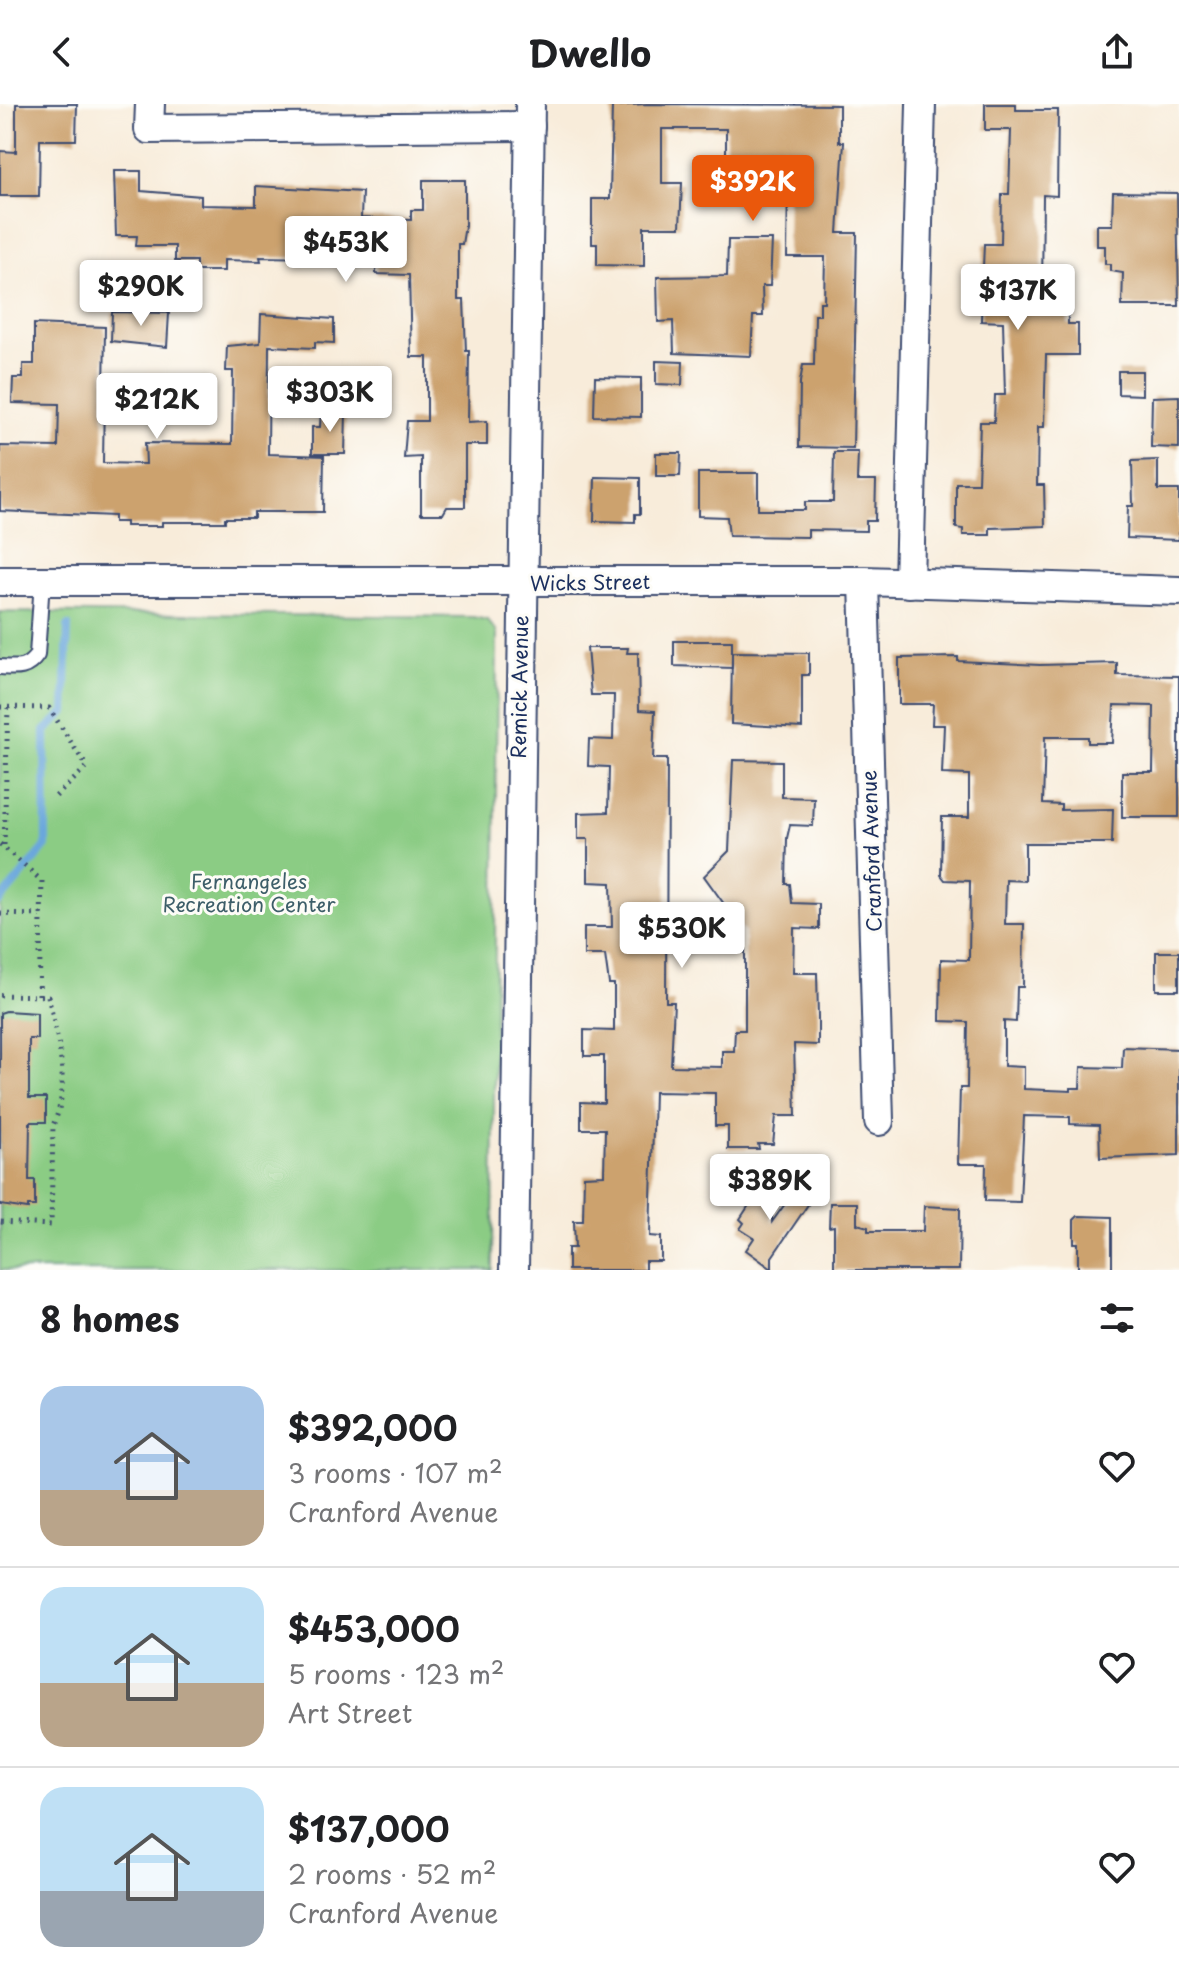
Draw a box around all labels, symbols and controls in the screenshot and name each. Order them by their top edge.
text: Dwello [528,25,651,79]
icon: back [40,30,84,74]
icon: share [1095,30,1139,74]
pin: $392K [697,155,809,223]
text: $392K [710,161,796,200]
pin: $453K [290,216,402,284]
text: $453K [303,222,389,261]
pin: $290K [85,260,197,328]
pin: $137K [962,264,1074,332]
text: $290K [98,266,184,305]
text: $137K [979,270,1057,309]
pin: $303K [274,366,386,434]
text: $303K [286,372,374,411]
pin: $212K [101,373,213,441]
text: $212K [114,379,200,418]
street label: Wicks Street [530,566,650,598]
street label: Remick Avenue [503,615,535,759]
street label: Cranford Avenue [853,770,889,932]
park label: Fernangeles Recreation Center [162,866,336,919]
pin: $530K [626,902,738,970]
text: $530K [638,908,726,947]
pin: $389K [714,1154,826,1222]
text: $389K [728,1160,812,1199]
text: 8 homes [40,1292,180,1344]
icon: filters [1095,1296,1139,1340]
text: $392,000 [288,1401,458,1453]
icon: home [104,1418,200,1514]
icon: heart [1095,1444,1139,1488]
text: 3 rooms · 107 m² [288,1453,503,1492]
text: Cranford Avenue [288,1492,498,1531]
text: $453,000 [288,1602,460,1654]
icon: home [104,1619,200,1715]
icon: heart [1095,1645,1139,1689]
text: 5 rooms · 123 m² [288,1654,504,1693]
text: Art Street [288,1693,412,1732]
text: $137,000 [288,1802,450,1854]
icon: home [104,1819,200,1915]
icon: heart [1095,1845,1139,1889]
text: 2 rooms · 52 m² [288,1854,496,1893]
text: Cranford Avenue [288,1893,498,1932]

